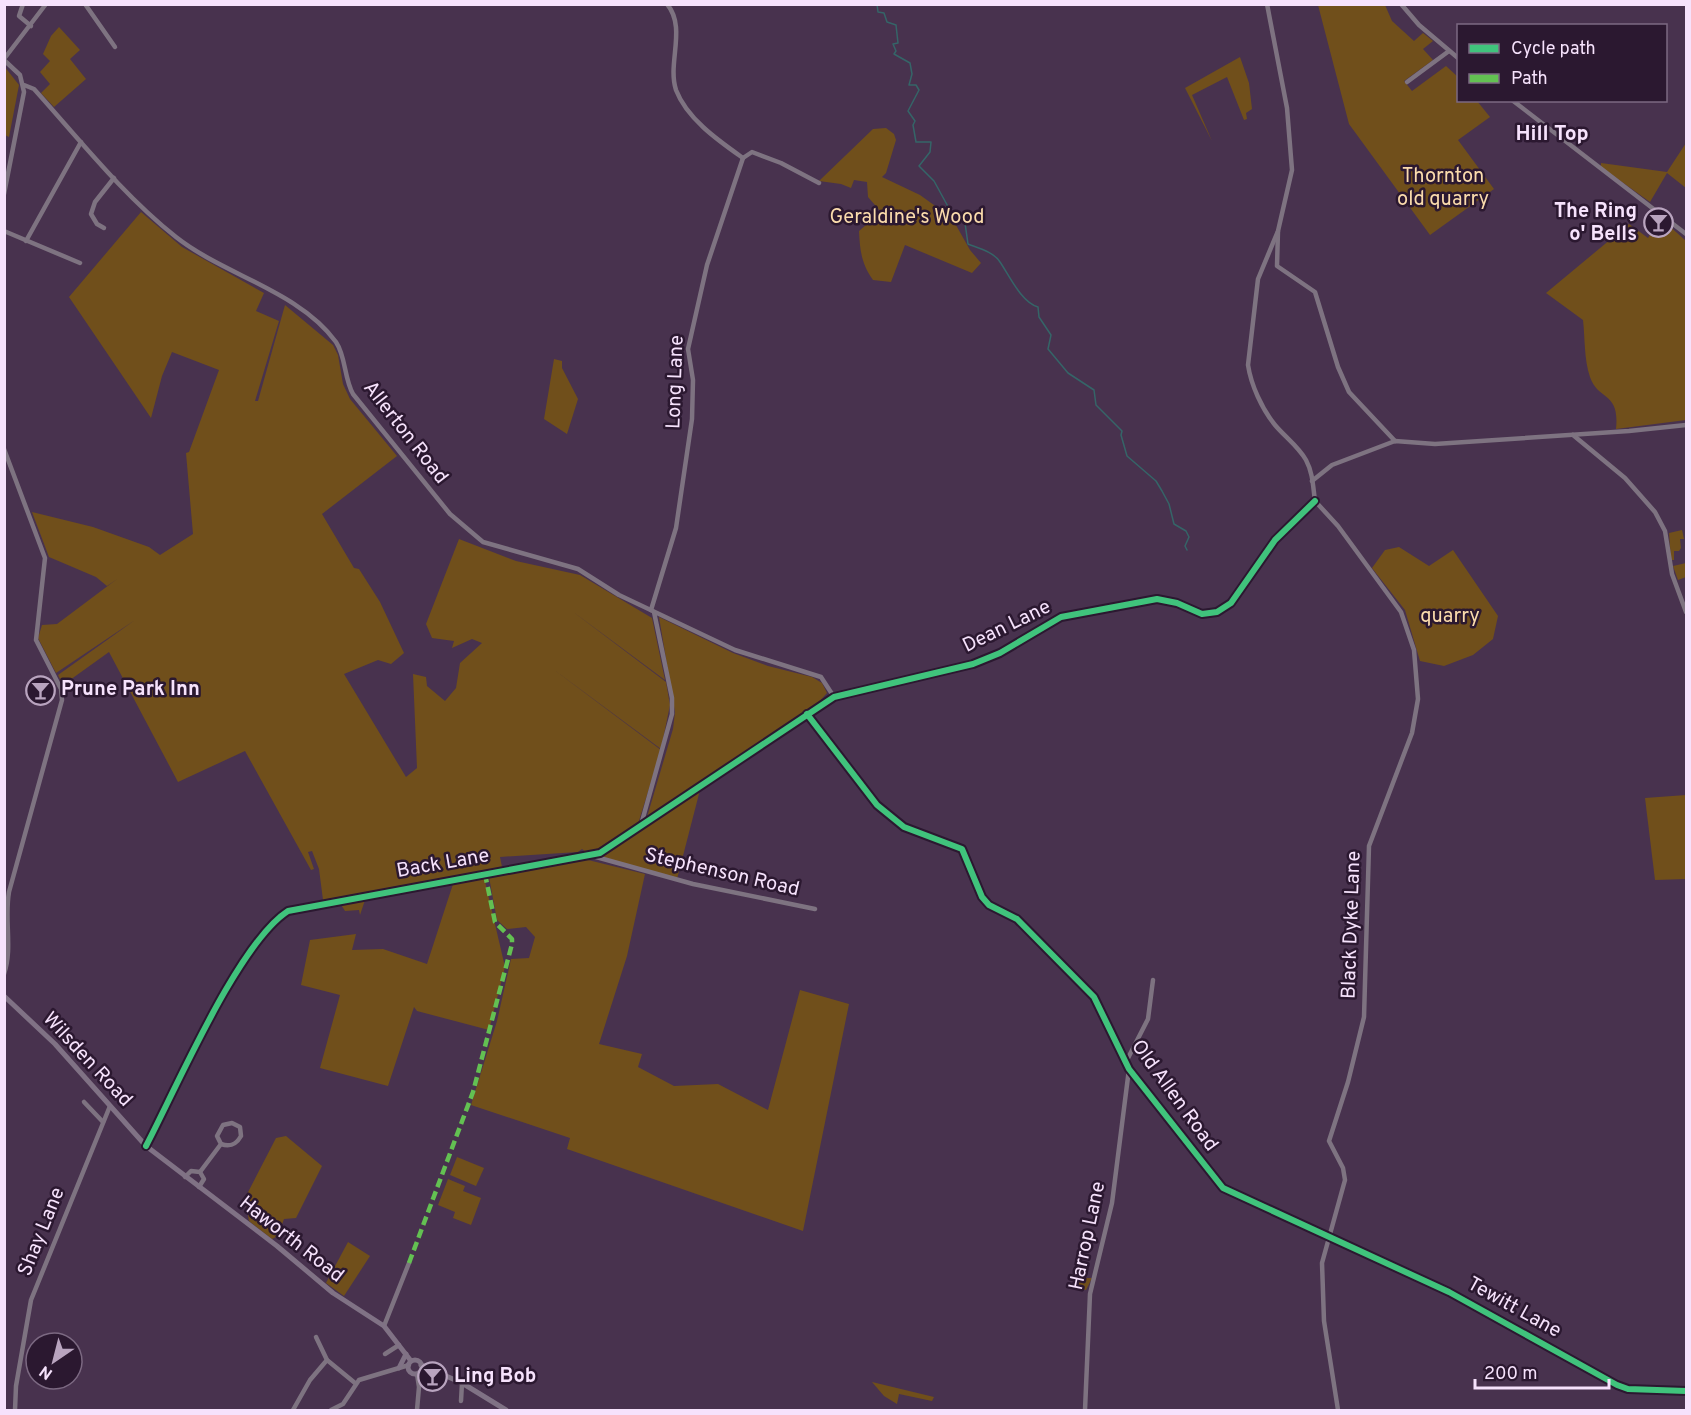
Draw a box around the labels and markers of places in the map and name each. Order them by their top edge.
place label: The Ring o' Bells [1554,199,1637,248]
bar icon: The Ring o' Bells [1642,207,1674,239]
bar icon: Prune Park Inn [24,674,56,706]
place label: Prune Park Inn [61,677,200,703]
bar icon: Ling Bob [417,1361,449,1393]
place label: Ling Bob [454,1364,536,1390]

